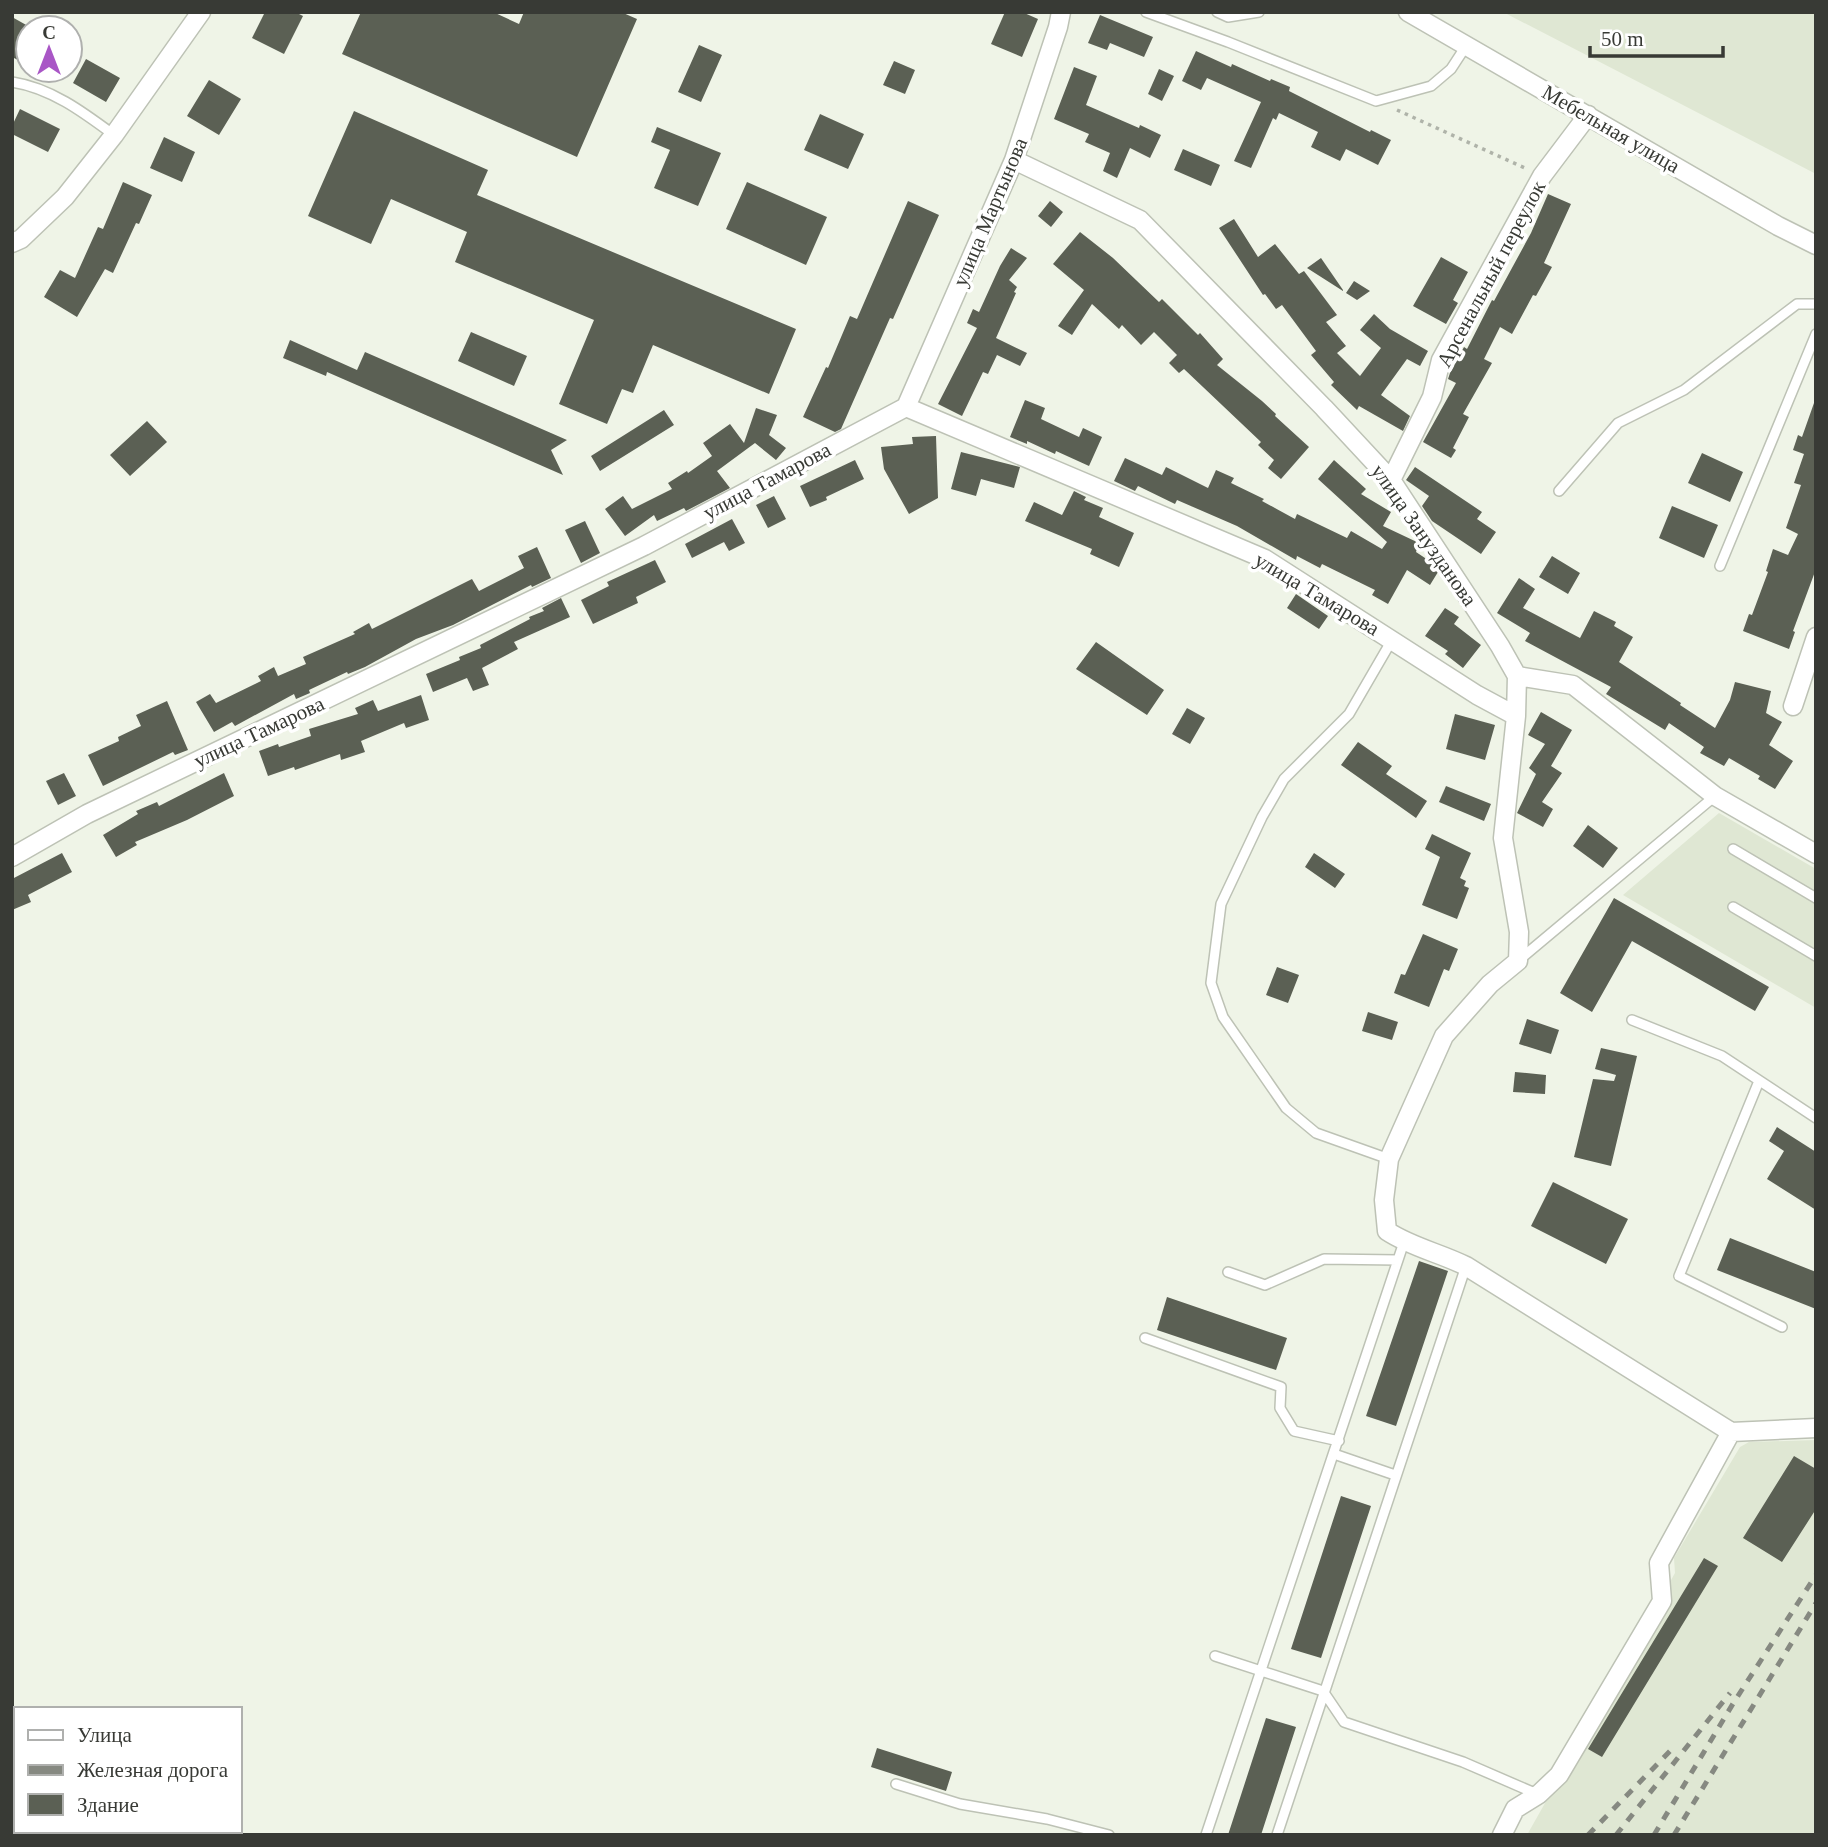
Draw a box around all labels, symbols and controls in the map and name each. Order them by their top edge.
north arrow [14,14,84,84]
scale bar [1590,14,1723,58]
text: С [42,22,56,43]
text: 50 m [1601,27,1644,51]
street label: Мебельная улица [1538,80,1685,178]
street label: улица Мартынова [948,133,1032,290]
street label: Арсенальный переулок [1432,176,1551,371]
street label: улица Тамарова [699,437,836,525]
street label: улица Занузданова [1366,460,1482,611]
street label: улица Тамарова [1250,547,1384,641]
street label: улица Тамарова [190,691,329,773]
legend [14,1707,242,1833]
text: Улица [77,1723,132,1747]
text: Железная дорога [77,1758,229,1782]
text: Здание [77,1793,139,1817]

